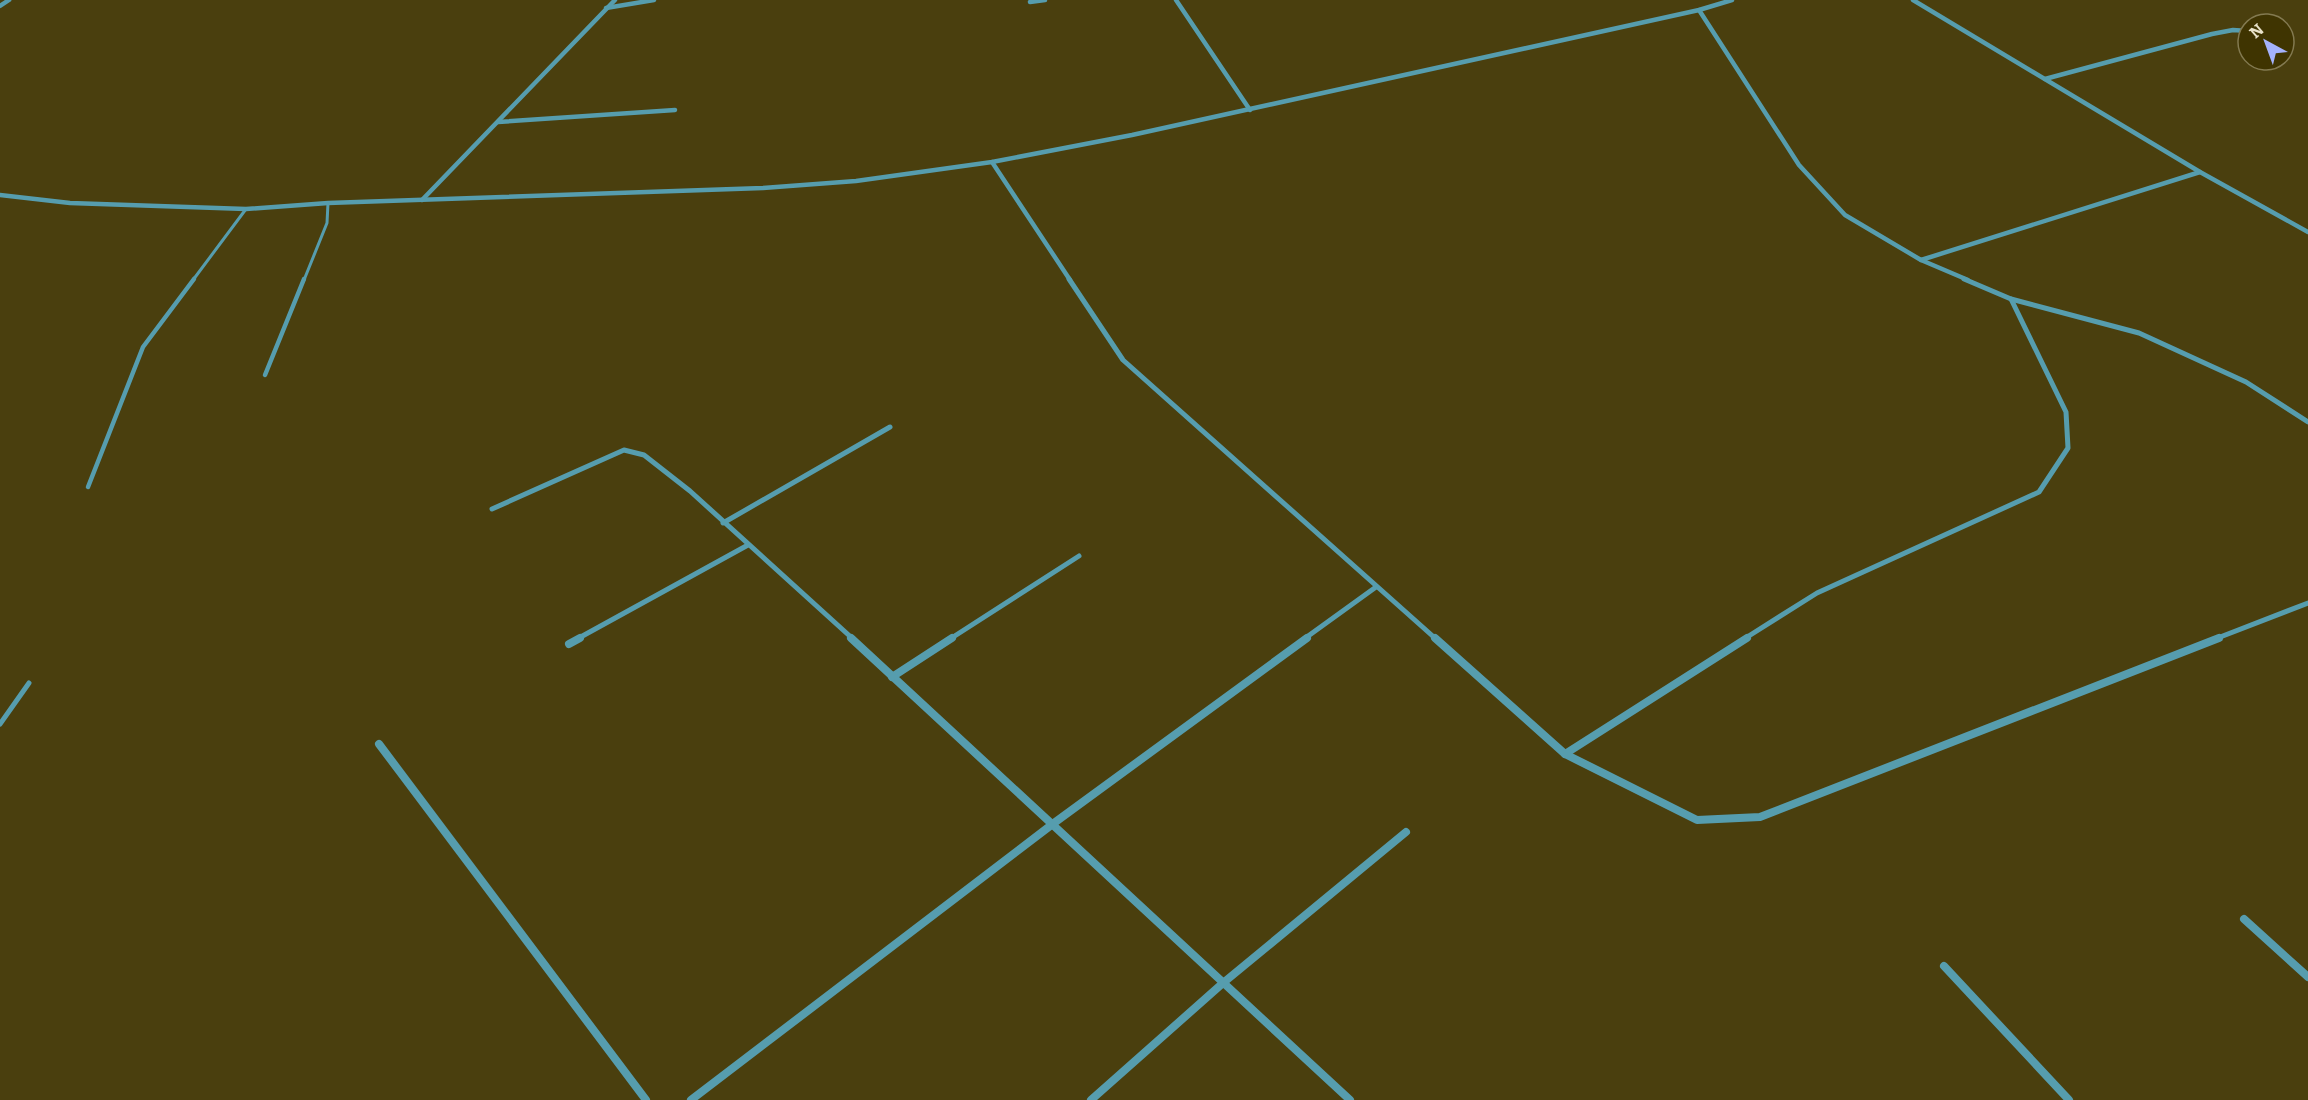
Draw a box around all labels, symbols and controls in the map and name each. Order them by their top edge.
north arrow [2236,12,2296,72]
text: N [2246,20,2267,42]

